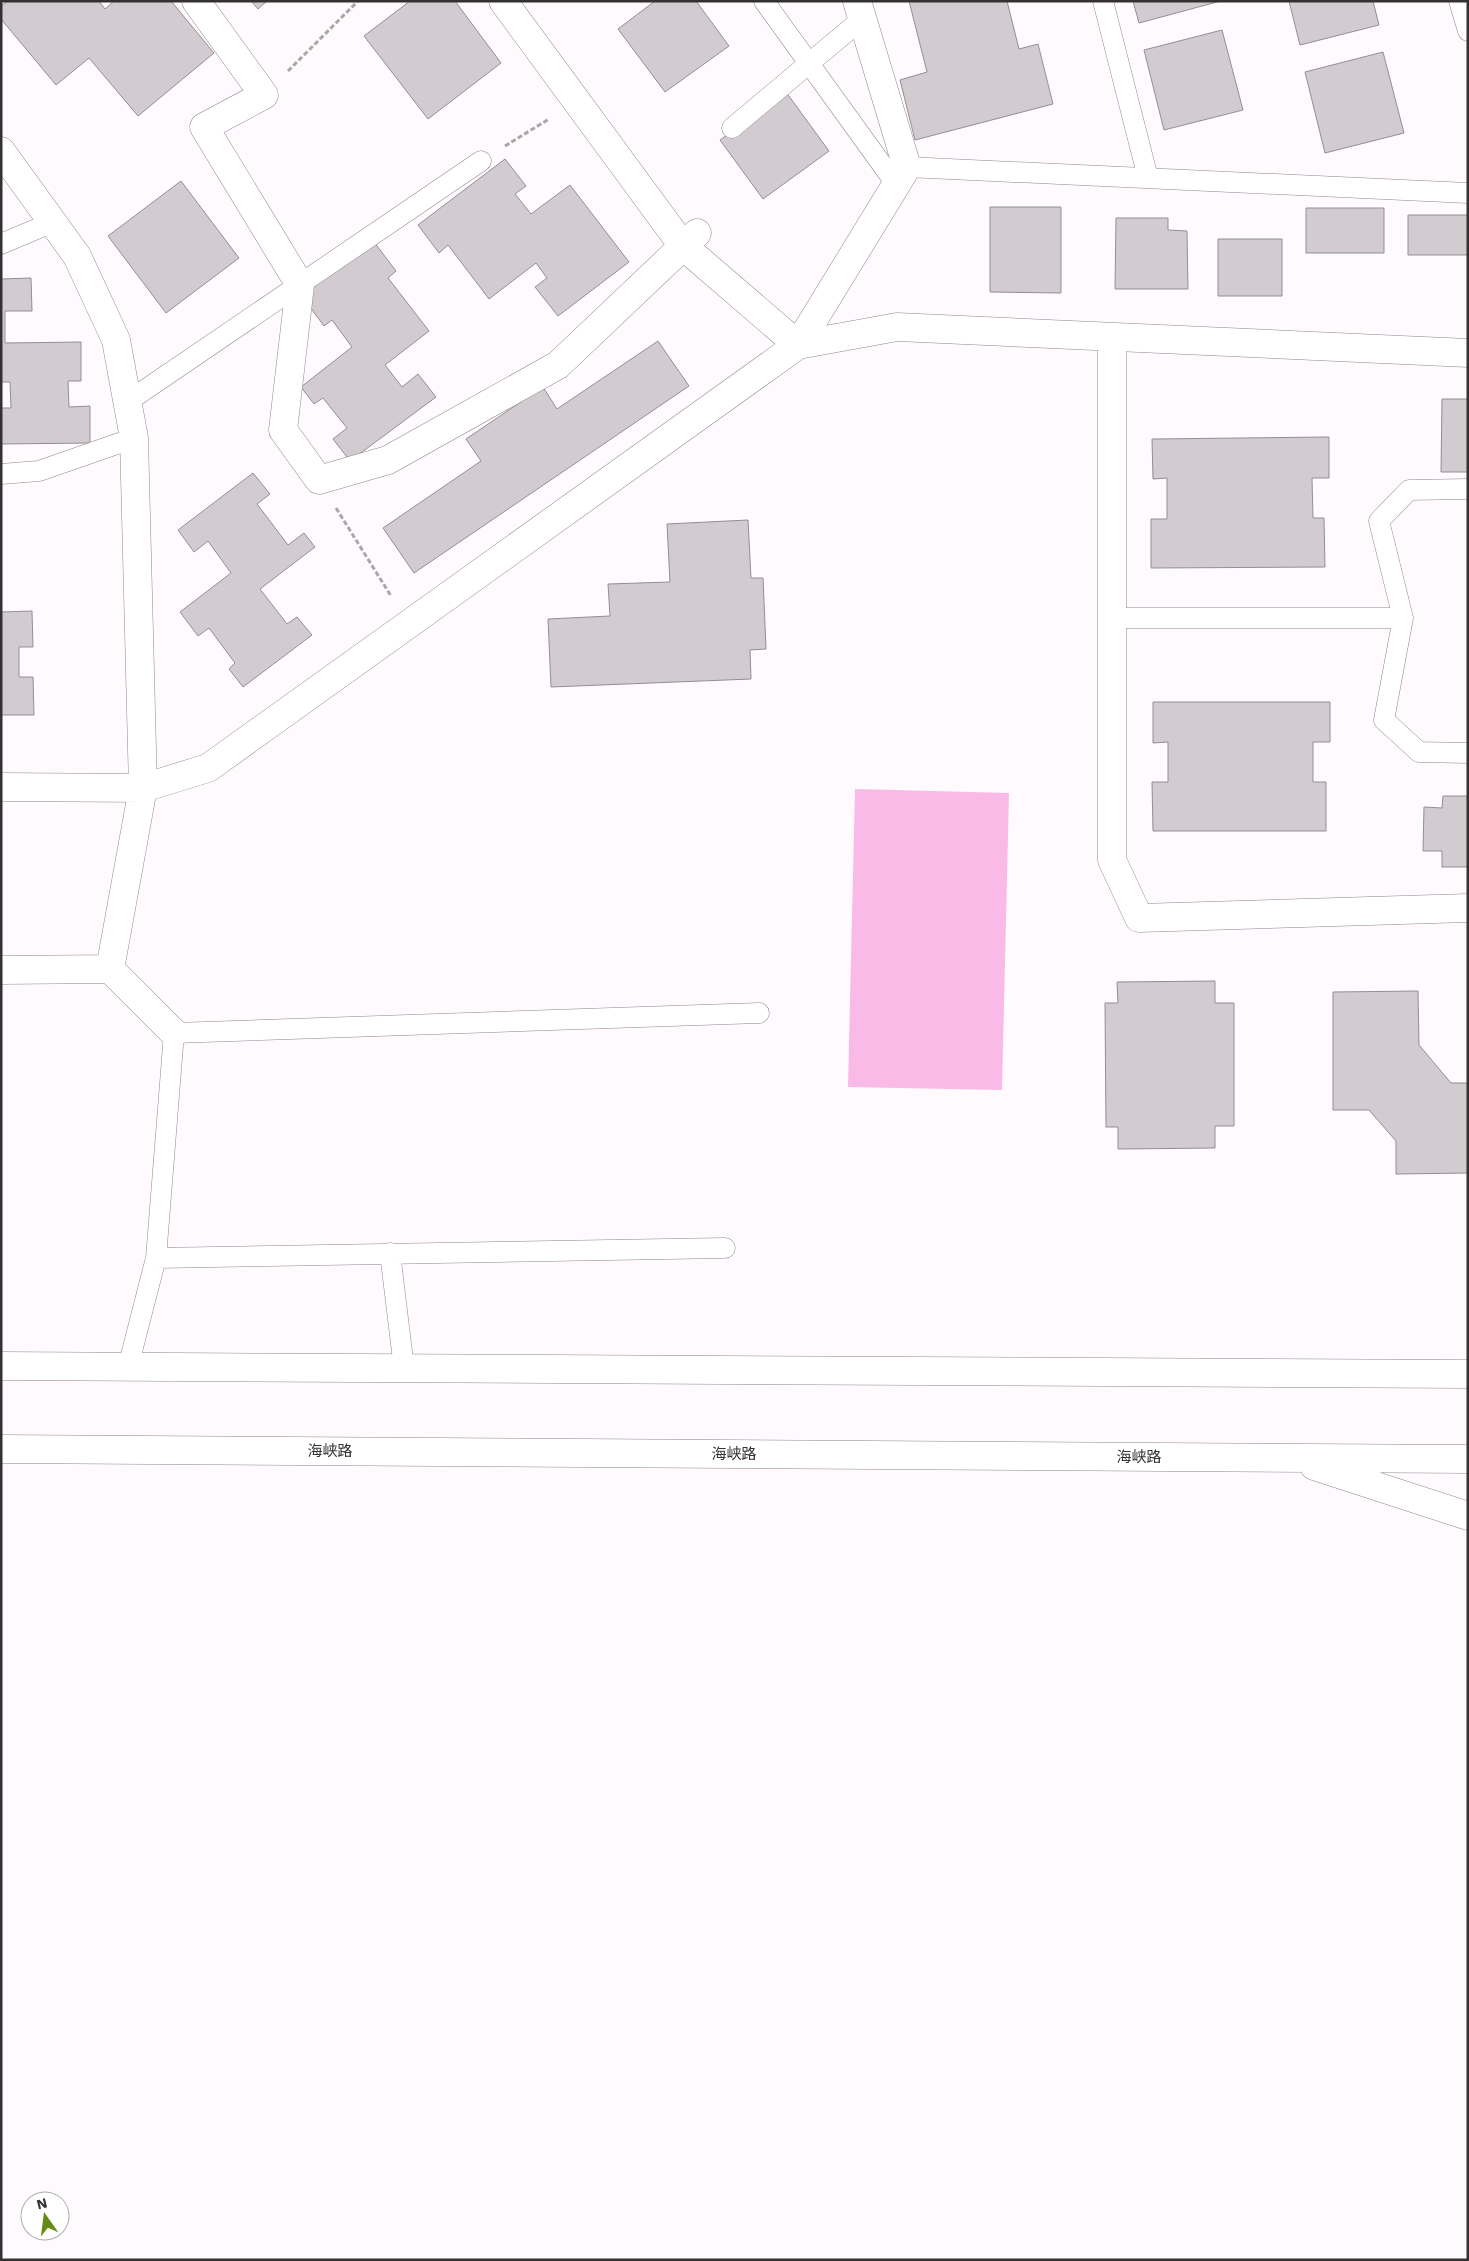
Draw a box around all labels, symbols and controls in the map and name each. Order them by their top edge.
street label: 海峡路 [307,1442,353,1460]
street label: 海峡路 [711,1445,757,1463]
street label: 海峡路 [1116,1448,1162,1466]
north arrow [20,2191,70,2241]
text: N [35,2194,49,2212]

